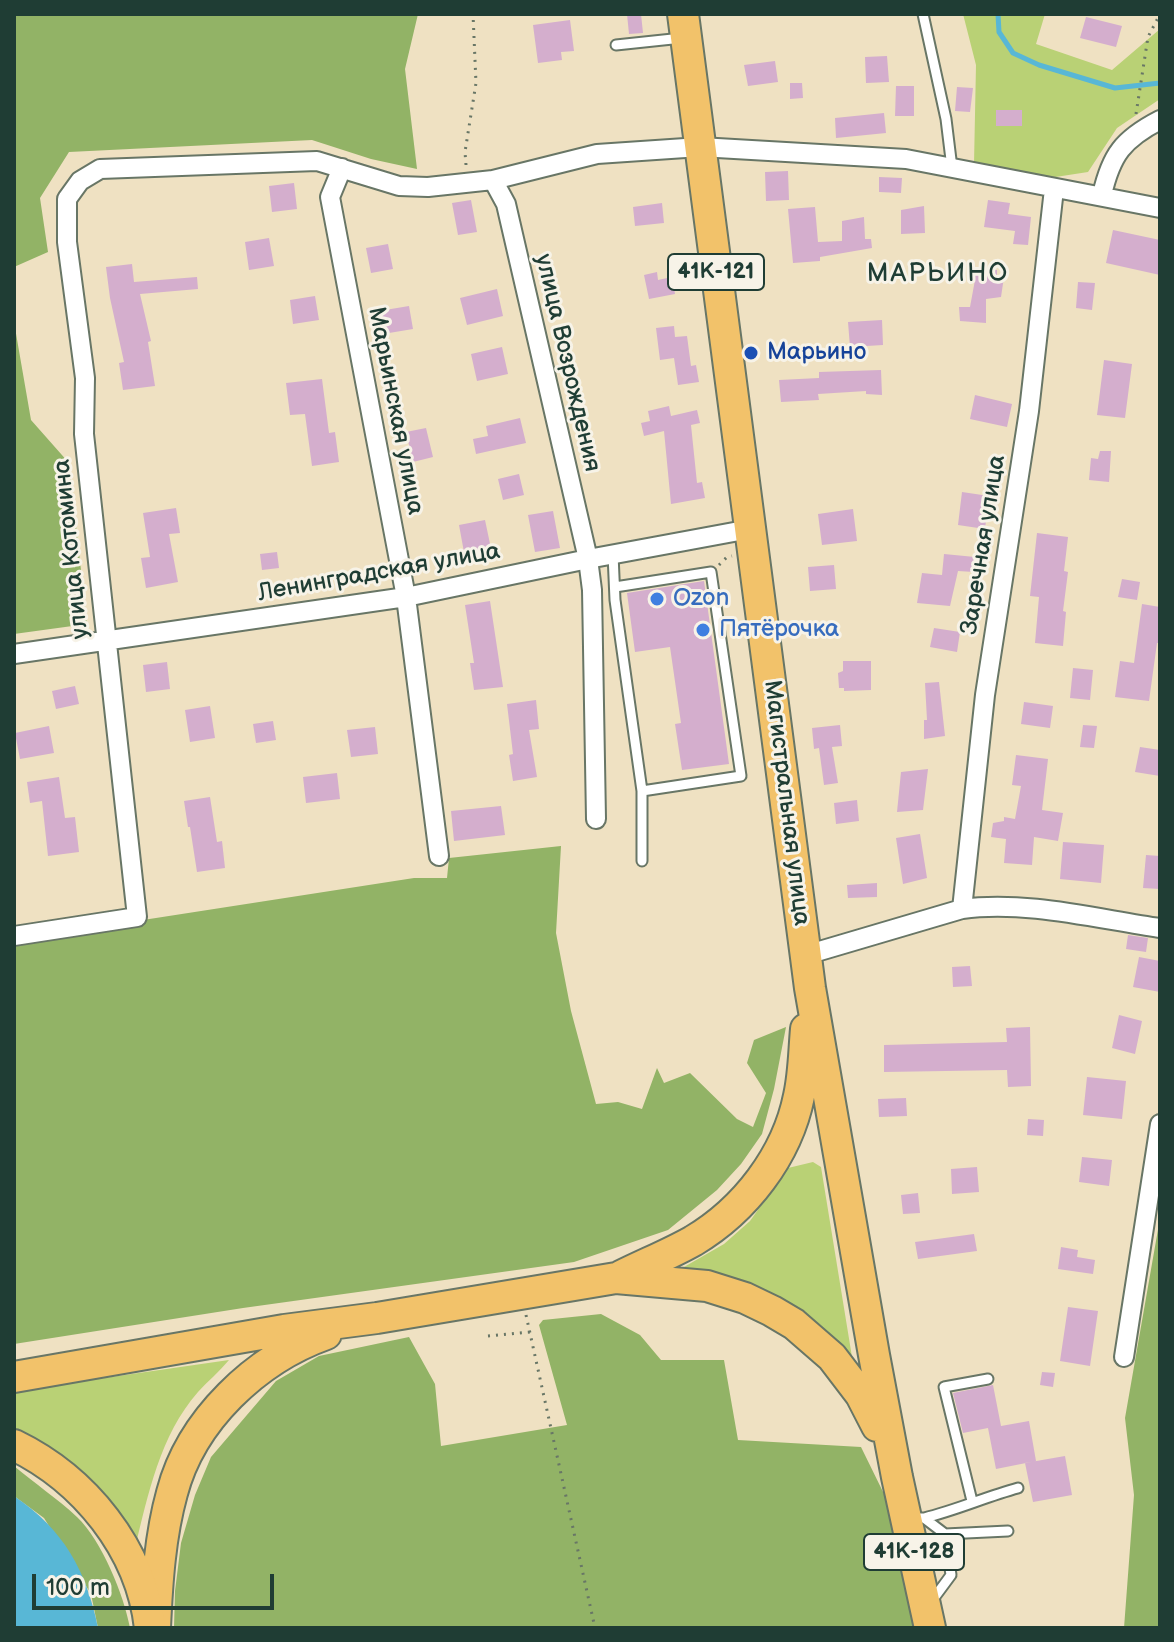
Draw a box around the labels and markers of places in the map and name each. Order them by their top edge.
place label: Марьино [767,339,866,367]
marker: Марьино [742,344,760,362]
place label: Ozon [673,585,729,613]
marker: Ozon [648,590,666,608]
place label: Пятёрочка [719,616,839,644]
marker: Пятёрочка [694,621,712,639]

